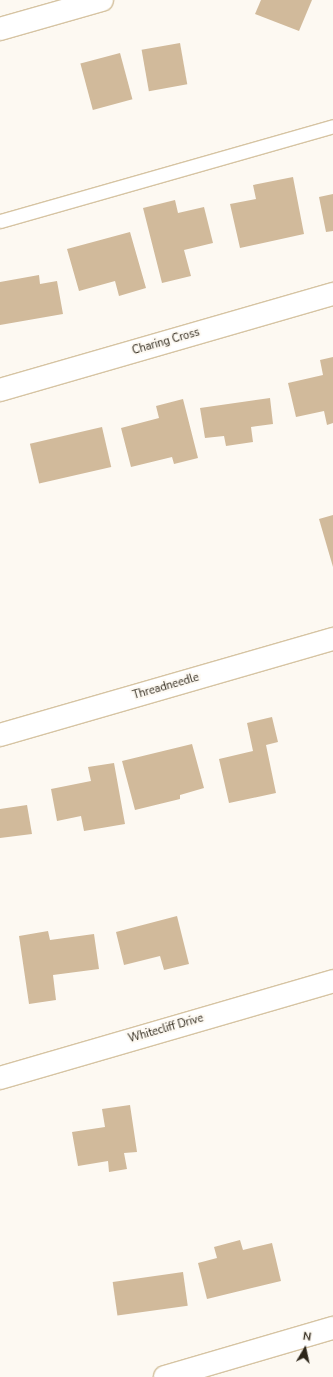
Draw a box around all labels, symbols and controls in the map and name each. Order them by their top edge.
street label: Charing Cross [131,326,201,358]
street label: Threadneedle [131,671,201,703]
street label: Whitecliff Drive [127,1012,205,1046]
north arrow [285,1329,325,1369]
text: N [302,1329,312,1345]

